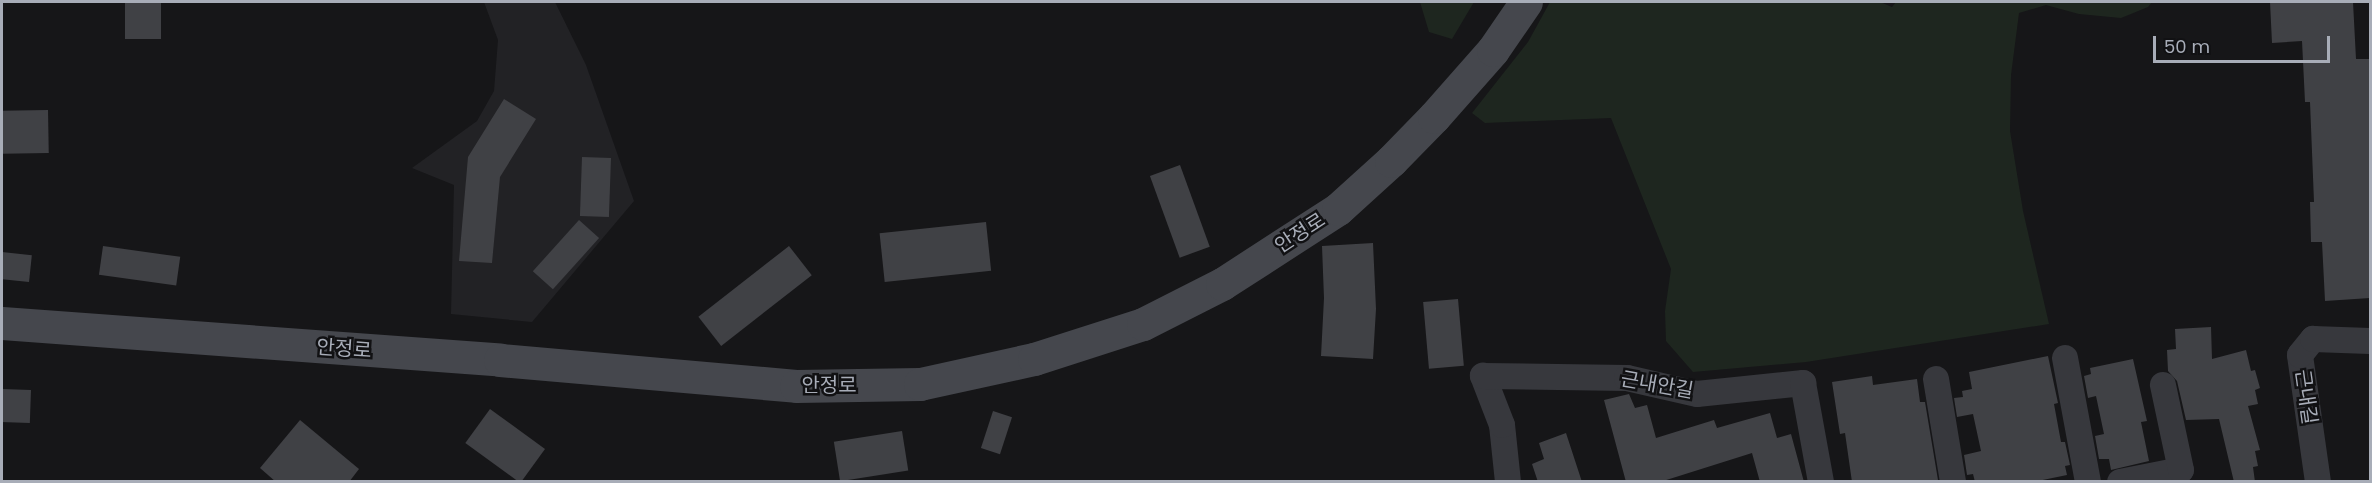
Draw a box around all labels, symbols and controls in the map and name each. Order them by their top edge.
scale bar [2156,24,2333,62]
text: 50 m [2164,34,2210,59]
street label: 안정로 [1270,208,1330,258]
street label: 안정로 [316,335,372,363]
street label: 근내안길 [1619,367,1695,403]
street label: 근내길 [2290,368,2322,426]
street label: 안정로 [801,373,857,397]

